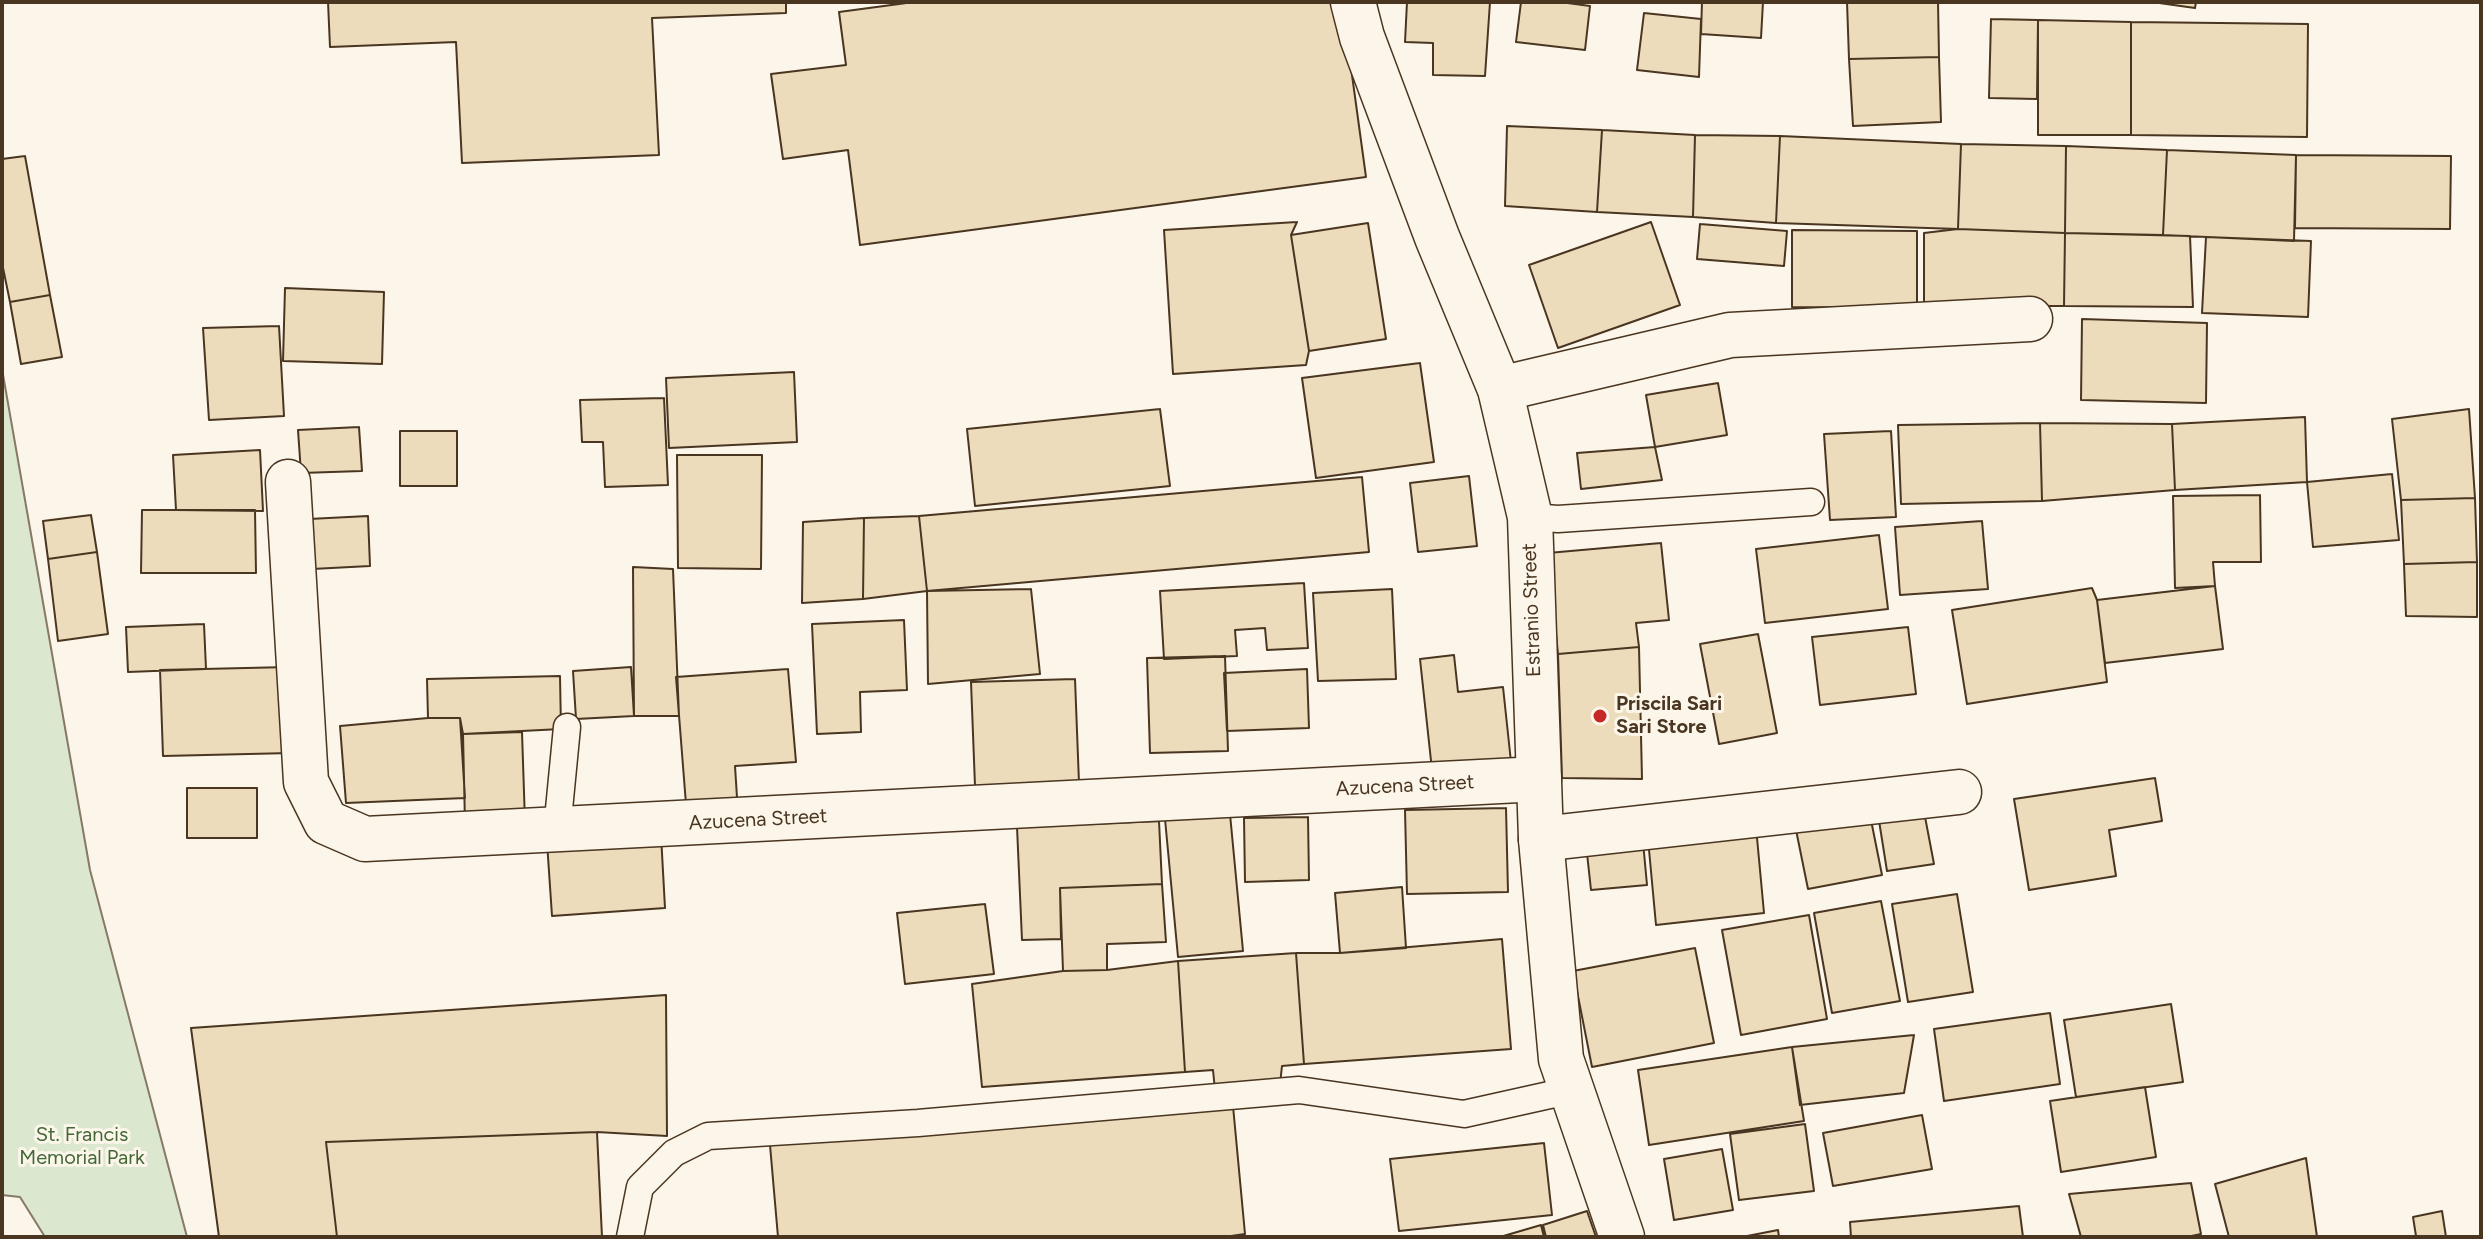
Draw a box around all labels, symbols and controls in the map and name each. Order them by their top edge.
street label: Estranio Street [1518,543,1546,677]
place label: Priscila Sari Sari Store [1616,692,1722,739]
marker: Priscila Sari Sari Store [1591,707,1609,725]
street label: Azucena Street [1335,770,1475,802]
street label: Azucena Street [688,804,828,836]
park label: St. Francis Memorial Park [19,1123,145,1170]

